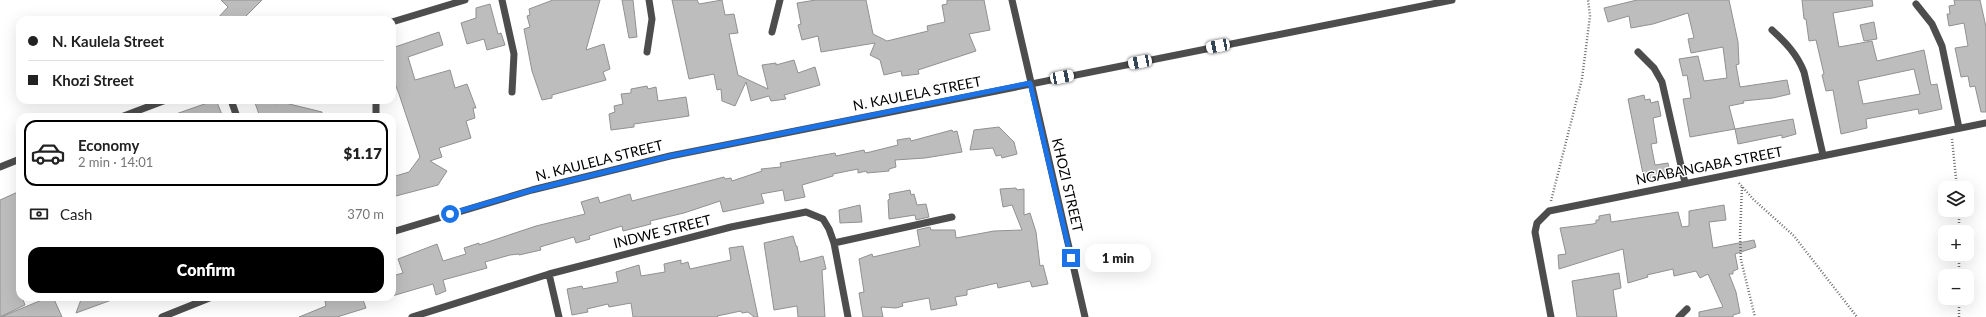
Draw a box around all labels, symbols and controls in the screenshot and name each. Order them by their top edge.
text: N. Kaulela Street [52,32,164,50]
car [1205,38,1231,54]
car [1127,54,1153,70]
car [1049,69,1075,85]
text: Khozi Street [52,71,134,89]
street label: N. KAULELA STREET [851,72,983,114]
icon: car [30,135,66,171]
text: Economy [78,136,139,154]
street label: N. KAULELA STREET [534,136,665,184]
street label: KHOZI STREET [1049,136,1087,234]
street label: NGABANGABA STREET [1634,142,1785,188]
text: $1.17 [344,144,382,162]
text: 2 min · 14:01 [78,154,153,170]
map controls [1938,181,1974,305]
button: layers [1938,181,1974,217]
icon: cash [28,203,50,225]
text: Cash [60,205,92,223]
route start [441,205,459,223]
text: 370 m [347,206,384,222]
street label: INDWE STREET [611,210,713,251]
button: + [1938,225,1974,261]
callout: 1 min [1085,244,1151,272]
button: Confirm [28,247,384,293]
route end [1062,249,1080,267]
text: 1 min [1102,250,1134,266]
button: − [1938,269,1974,305]

